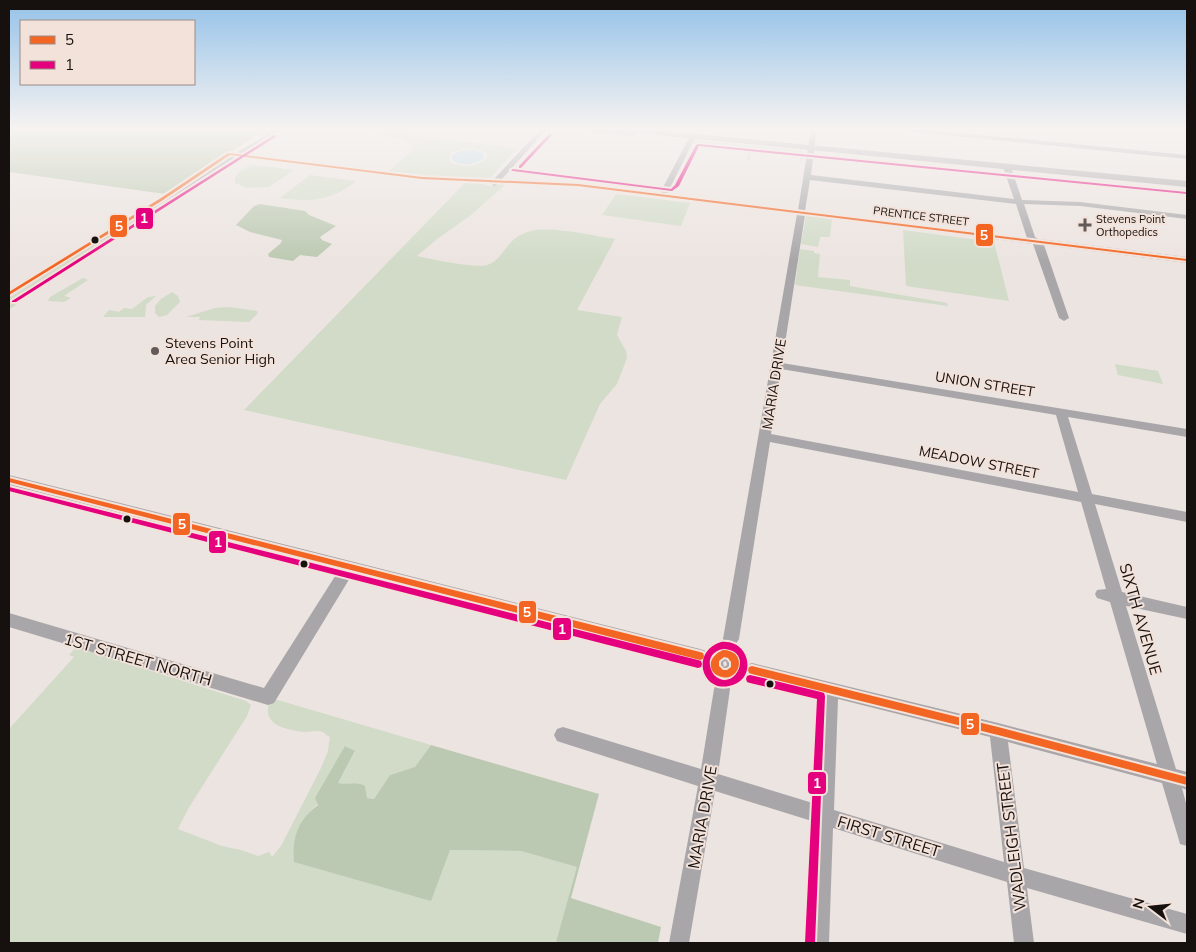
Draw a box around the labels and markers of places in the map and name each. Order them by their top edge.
place label: Stevens Point Orthopedics [1096,212,1165,239]
marker: Stevens Point Orthopedics [1078,218,1092,232]
unlabelled marker [90,235,100,245]
place label: Stevens Point Area Senior High [165,334,275,368]
marker: Stevens Point Area Senior High [149,345,161,357]
unlabelled marker [122,514,132,524]
unlabelled marker [299,559,309,569]
unlabelled marker [765,679,775,689]

